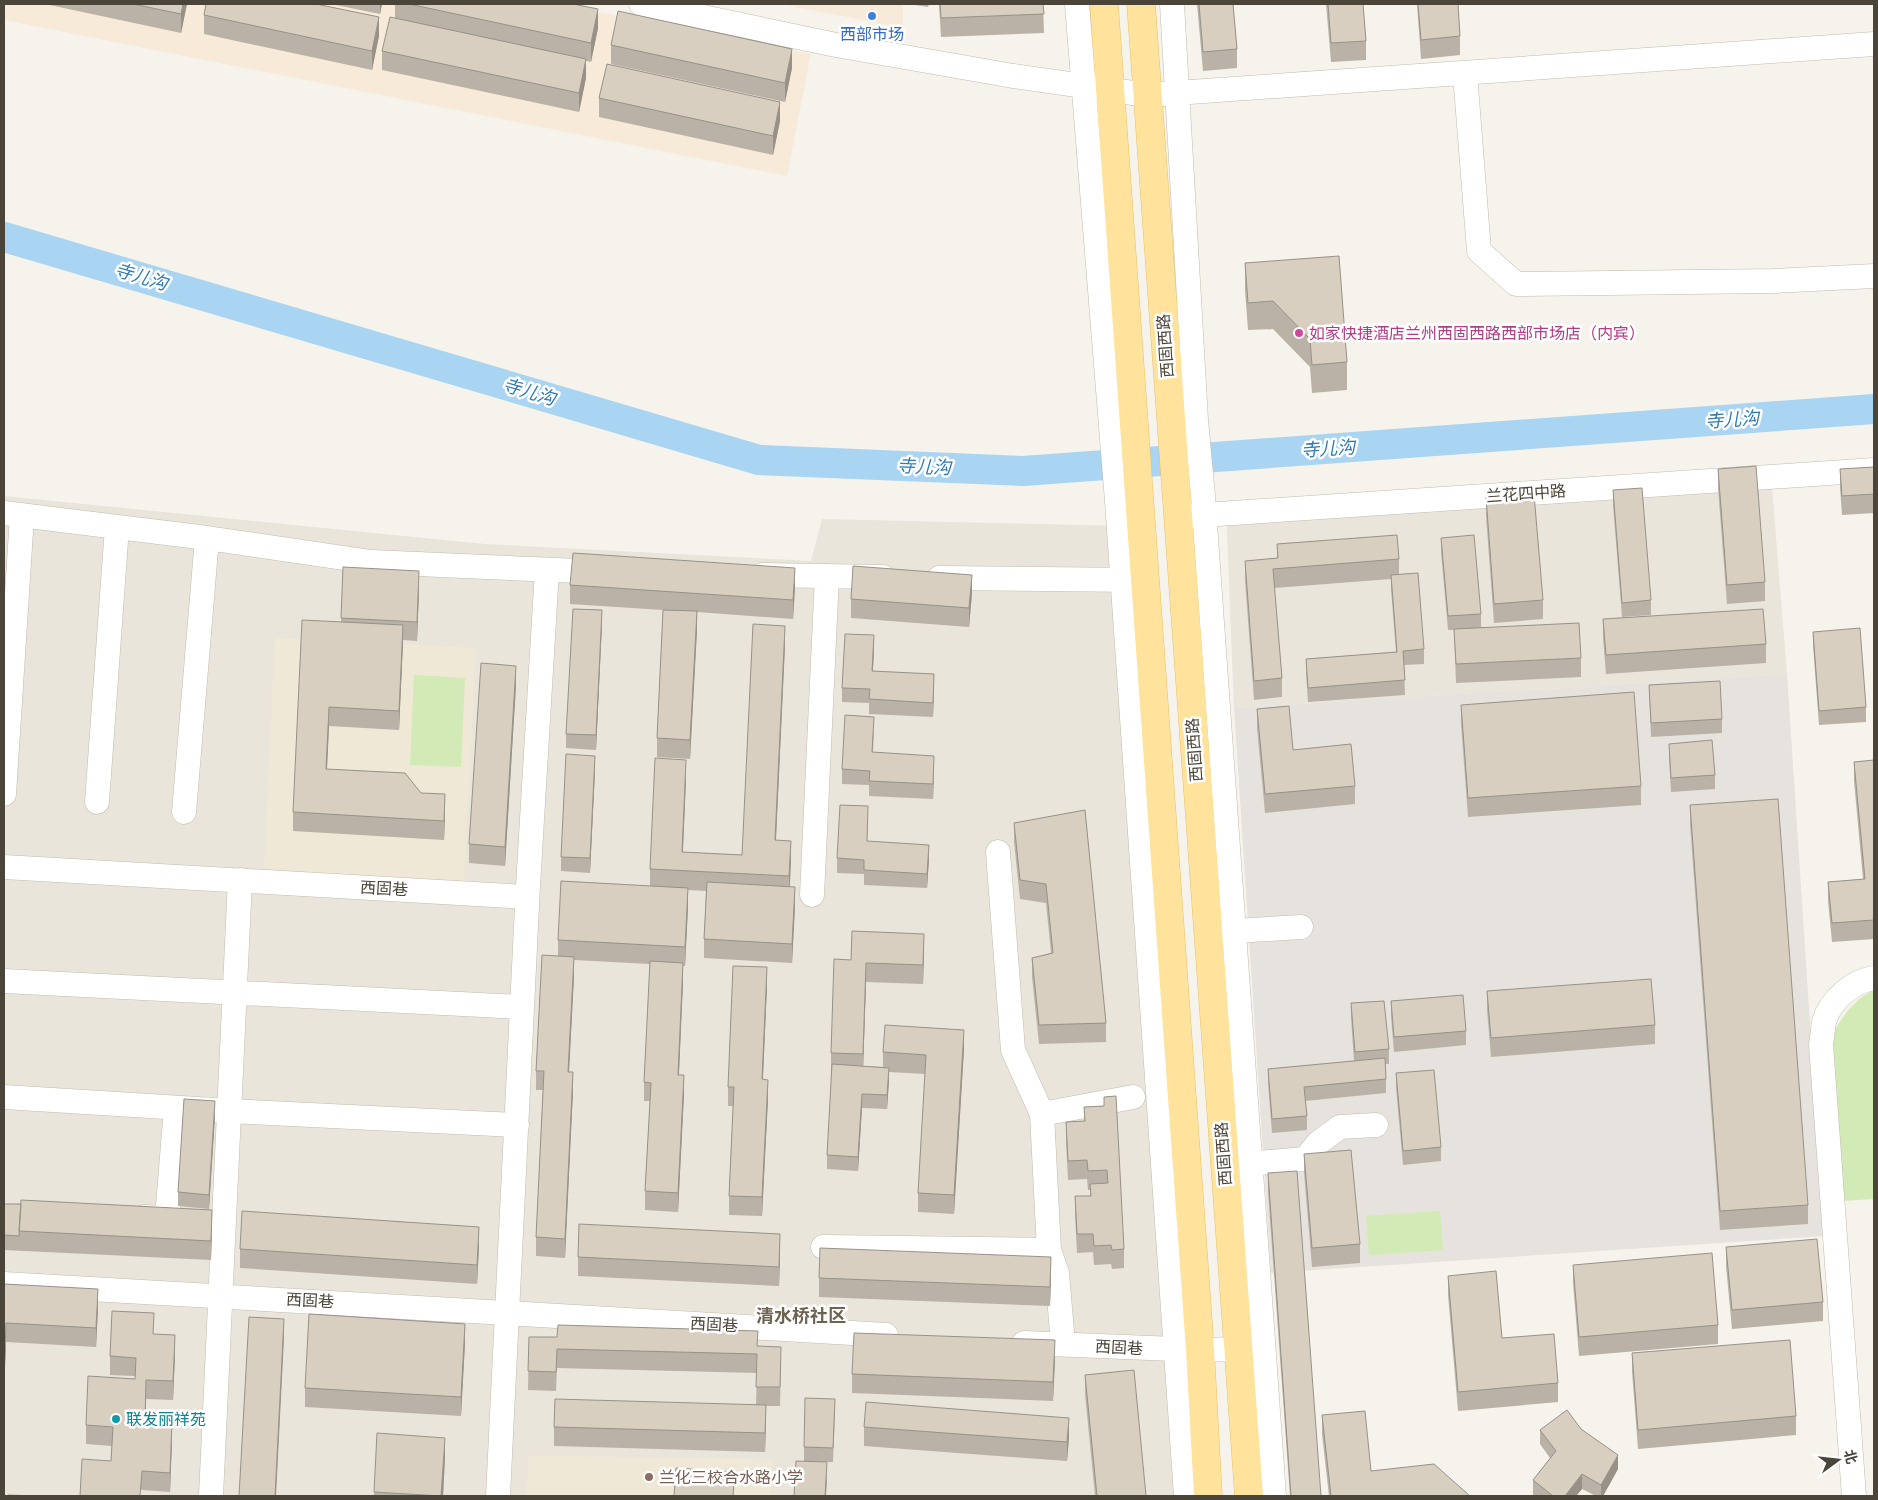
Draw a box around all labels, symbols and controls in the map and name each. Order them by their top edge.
marker: 西部市场 [866,10,878,22]
place label: 西部市场 [840,25,904,45]
water label: 寺儿沟 [112,259,172,296]
street label: 西固西路 [1154,313,1178,379]
place label: 如家快捷酒店兰州西固西路西部市场店（内宾） [1309,324,1645,344]
marker: 如家快捷酒店兰州西固西路西部市场店（内宾） [1293,327,1305,339]
water label: 寺儿沟 [500,374,560,411]
water label: 寺儿沟 [1704,407,1762,433]
water label: 寺儿沟 [1300,436,1358,462]
water label: 寺儿沟 [897,455,953,479]
street label: 兰花四中路 [1485,481,1567,507]
street label: 西固西路 [1183,717,1207,783]
street label: 西固巷 [359,878,408,900]
street label: 西固西路 [1212,1121,1236,1187]
street label: 西固巷 [285,1290,334,1312]
district label: 清水桥社区 [756,1305,846,1327]
street label: 西固巷 [689,1314,738,1336]
street label: 西固巷 [1094,1337,1143,1359]
place label: 联发丽祥苑 [126,1410,206,1430]
marker: 联发丽祥苑 [110,1413,122,1425]
north arrow [1813,1435,1863,1485]
text: 北 [1840,1448,1860,1466]
place label: 兰化三校合水路小学 [659,1468,803,1488]
marker: 兰化三校合水路小学 [643,1471,655,1483]

